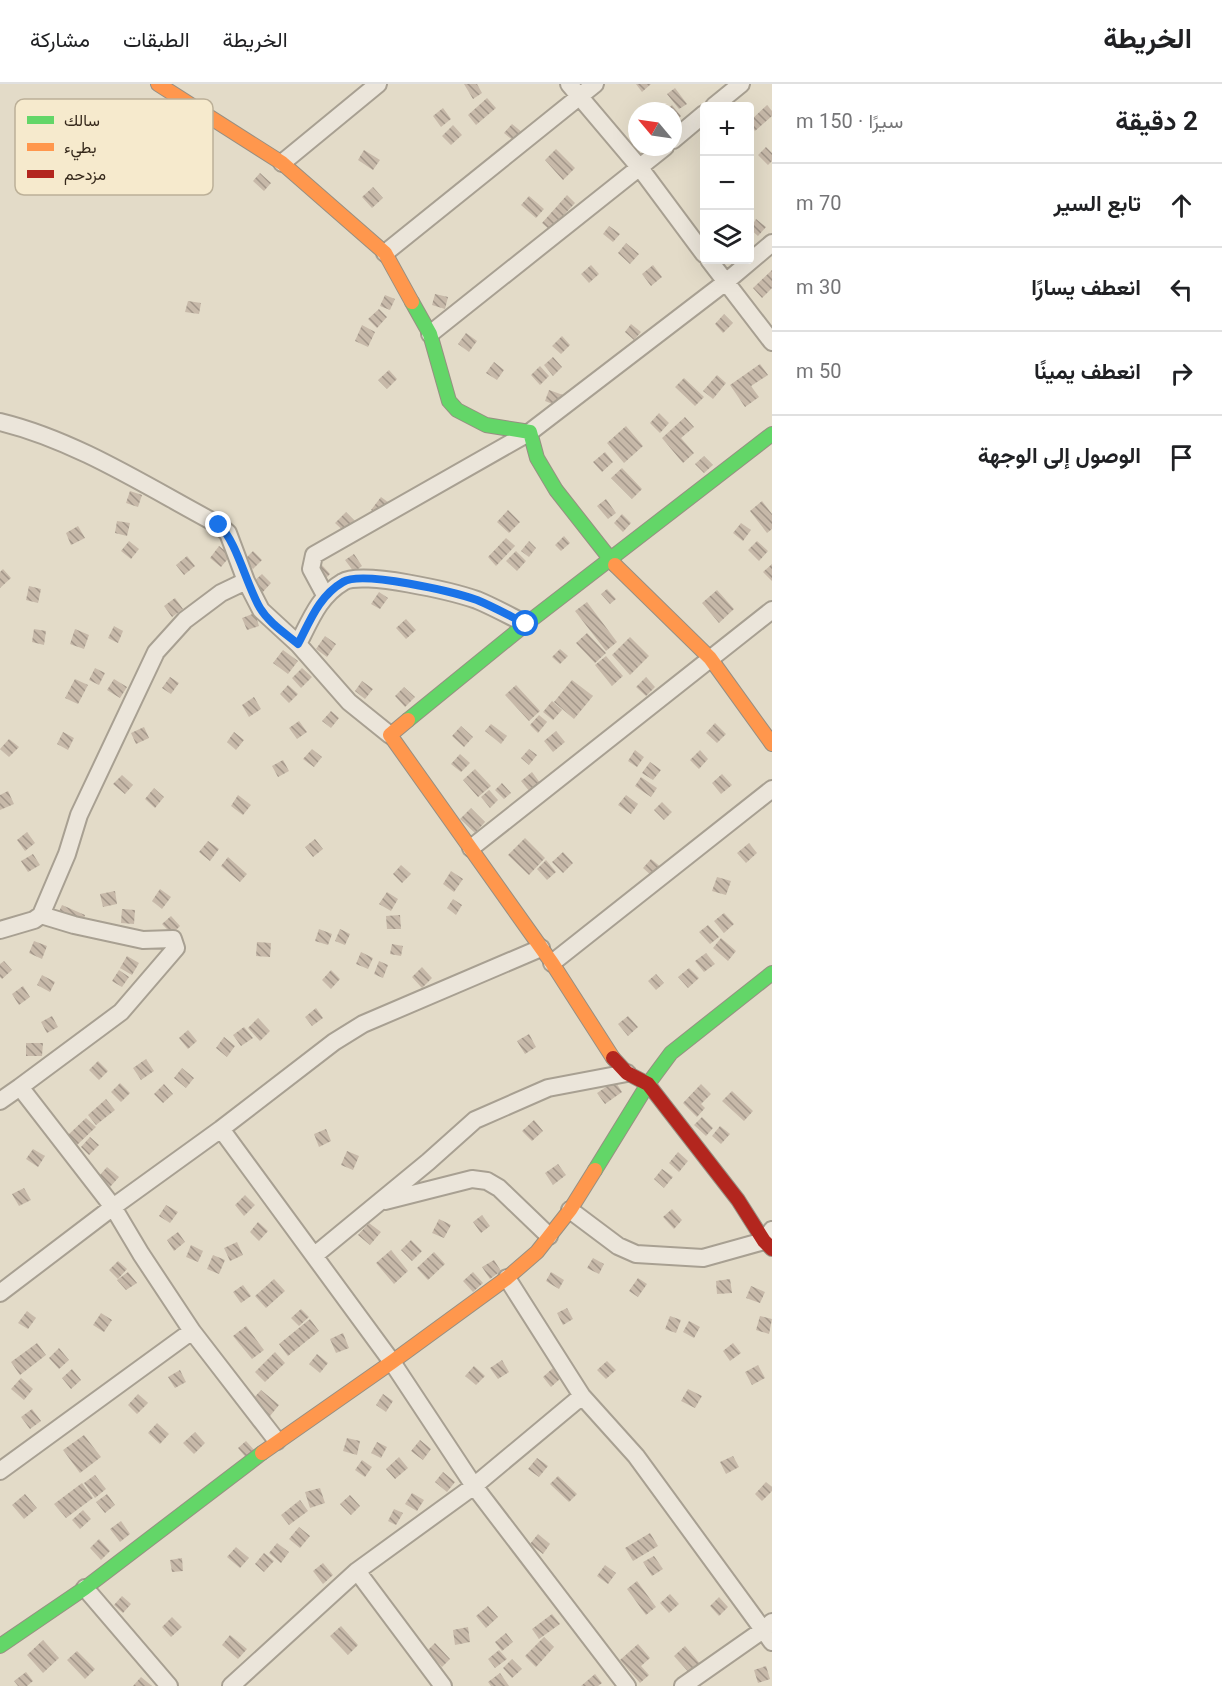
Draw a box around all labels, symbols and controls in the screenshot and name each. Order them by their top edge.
text: الخريطة [1103,19,1192,63]
text: مشاركة [30,25,90,58]
text: الطبقات [123,25,190,58]
text: الخريطة [223,25,288,58]
legend [15,99,213,195]
north arrow [628,102,682,156]
map controls [700,102,754,264]
button: + [700,102,754,156]
text: 2 دقيقة [1115,103,1198,144]
text: سيرًا · 150 m [796,107,903,139]
text: سالك [64,110,100,135]
text: بطيء [64,137,96,162]
button: − [700,156,754,210]
text: مزدحم [64,164,106,189]
text: تابع السير [1053,188,1141,223]
text: 70 m [796,189,841,221]
icon: ahead [1165,189,1198,222]
button: layers [700,210,754,264]
text: انعطف يسارًا [1031,272,1141,307]
text: 30 m [796,273,841,305]
icon: left [1165,273,1198,306]
text: انعطف يمينًا [1034,356,1141,391]
text: 50 m [796,357,841,389]
icon: right [1165,357,1198,390]
text: الوصول إلى الوجهة [978,440,1141,475]
icon: arrive [1165,441,1198,474]
route end [205,511,231,537]
route start [512,610,538,636]

